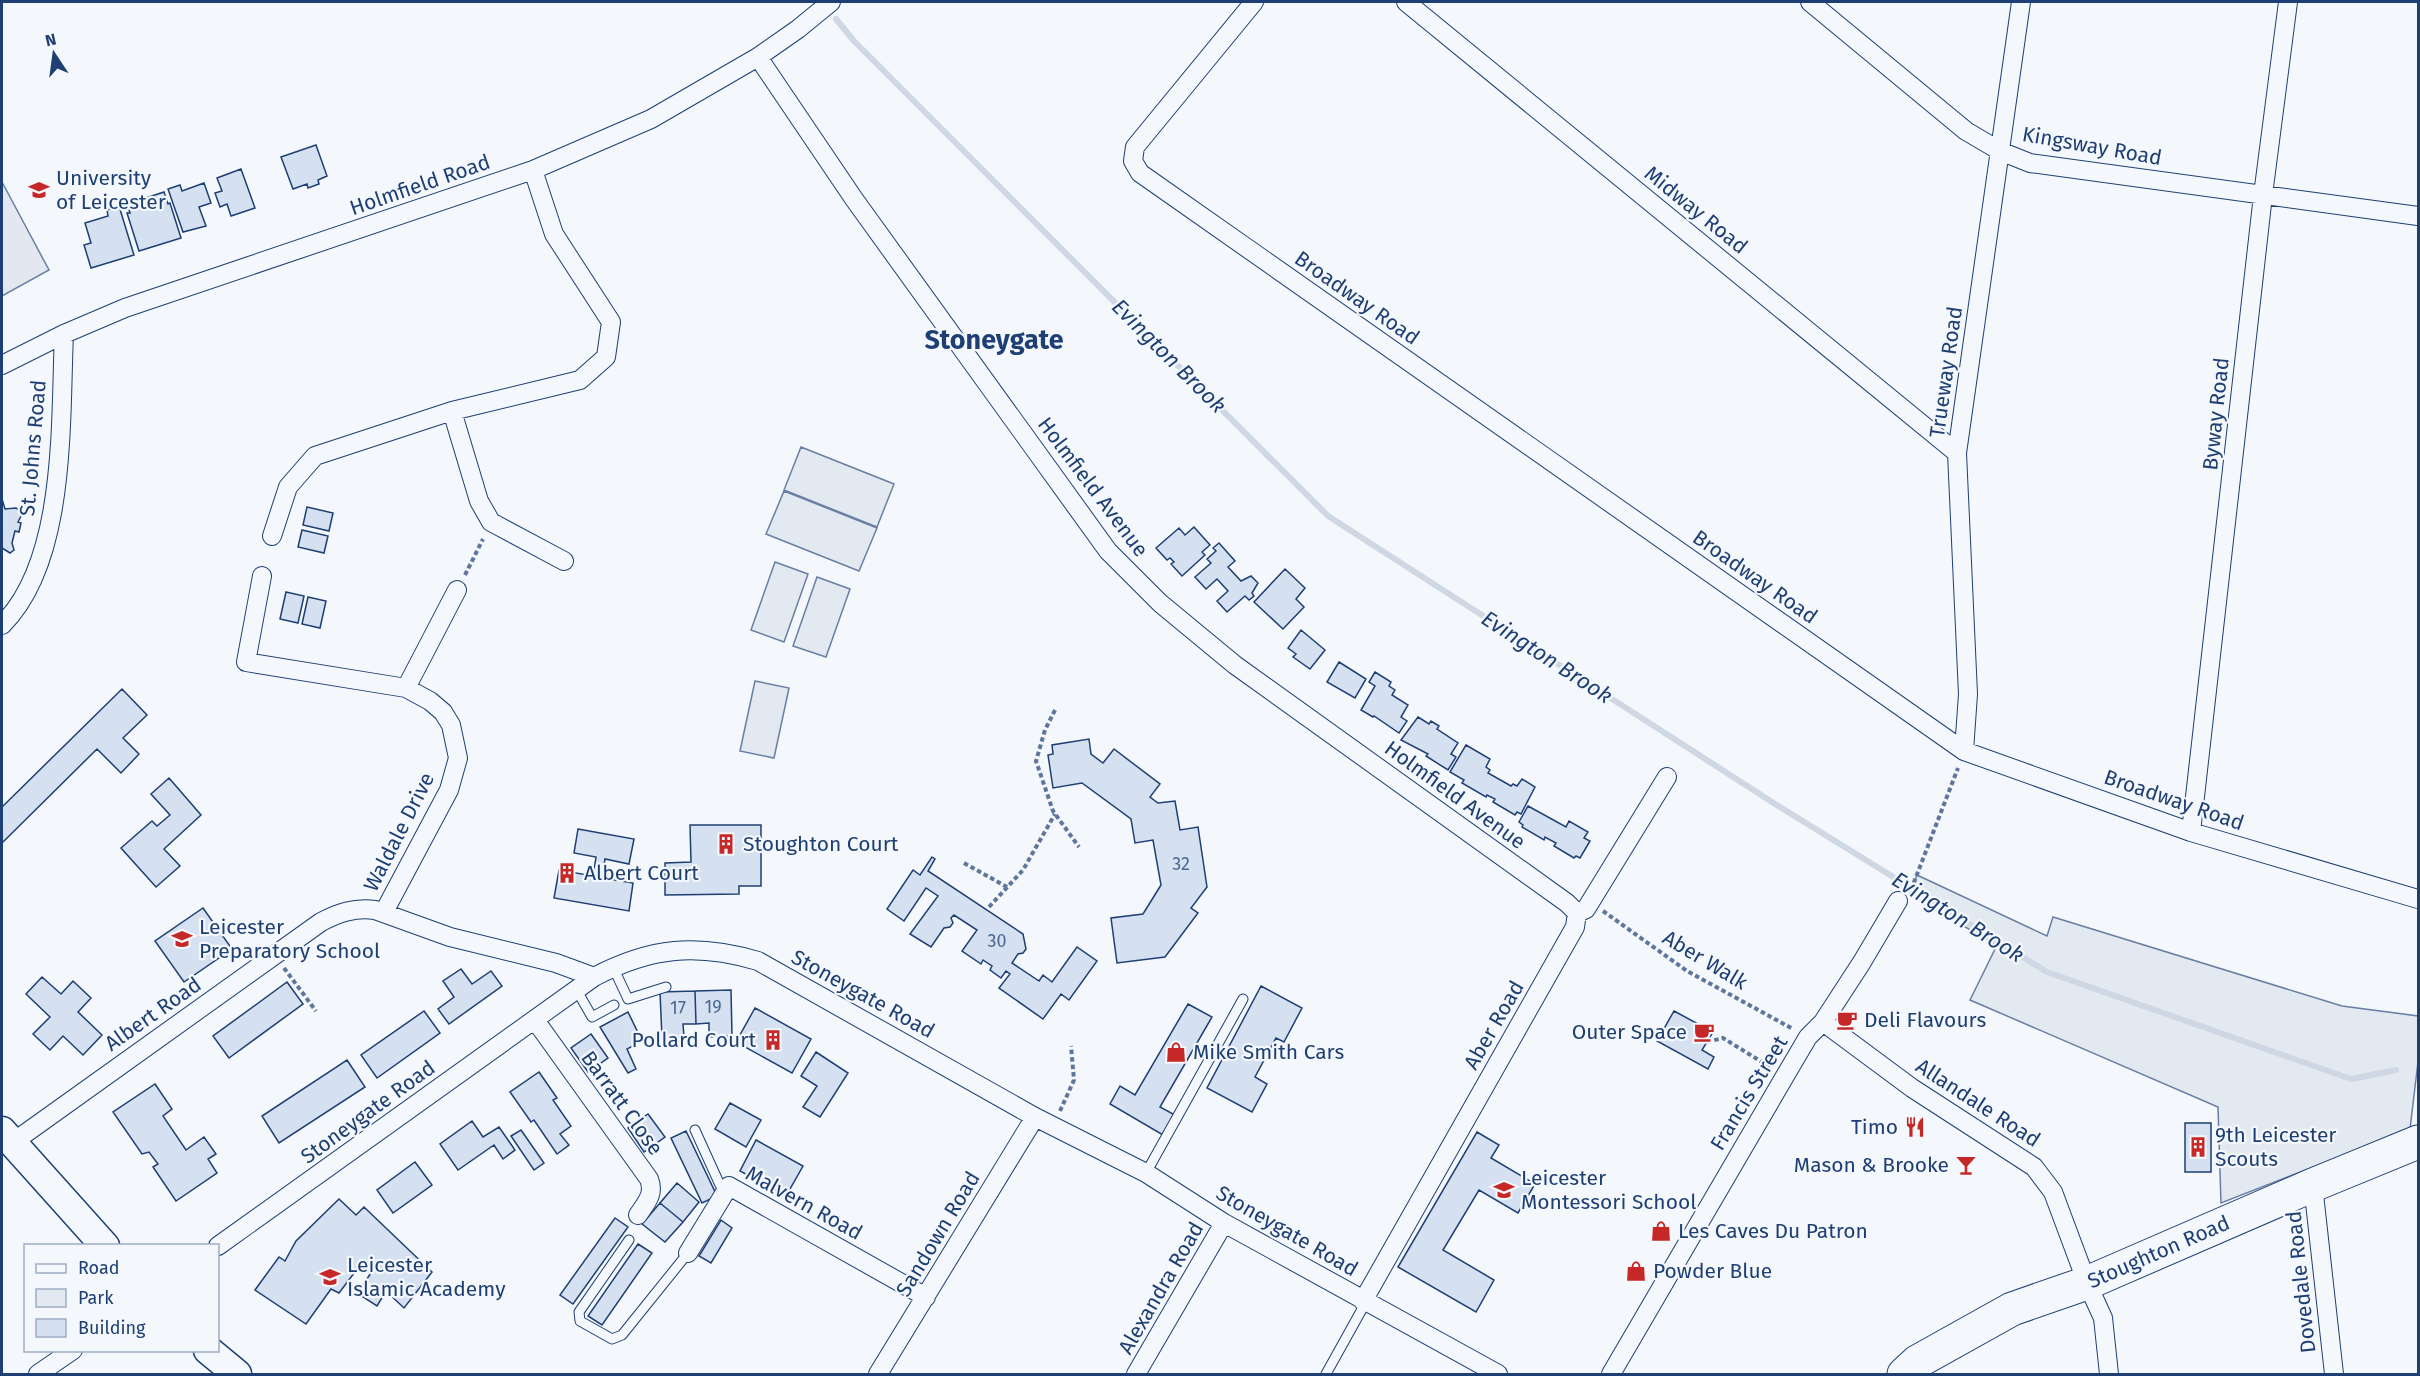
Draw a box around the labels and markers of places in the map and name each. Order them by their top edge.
place label: University of Leicester [56,165,166,215]
school or university icon: University of Leicester [27,178,51,202]
place label: Stoughton Court [743,831,899,857]
building icon: Stoughton Court [714,832,738,856]
place label: Albert Court [584,860,699,886]
building icon: Albert Court [555,861,579,885]
place label: Leicester Preparatory School [199,914,380,964]
school or university icon: Leicester Preparatory School [170,927,194,951]
place label: Deli Flavours [1864,1007,1986,1033]
cafe icon: Deli Flavours [1835,1008,1859,1032]
place label: Outer Space [1572,1019,1687,1045]
cafe icon: Outer Space [1692,1020,1716,1044]
place label: Pollard Court [631,1027,756,1053]
building icon: Pollard Court [761,1028,785,1052]
place label: Mike Smith Cars [1193,1039,1344,1065]
shop icon: Mike Smith Cars [1164,1040,1188,1064]
place label: Timo [1851,1114,1898,1140]
restaurant icon: Timo [1903,1115,1927,1139]
place label: 9th Leicester Scouts [2215,1122,2336,1172]
building icon: 9th Leicester Scouts [2186,1135,2210,1159]
place label: Mason & Brooke [1794,1152,1949,1178]
bar icon: Mason & Brooke [1954,1153,1978,1177]
place label: Leicester Montessori School [1521,1165,1696,1215]
school or university icon: Leicester Montessori School [1492,1178,1516,1202]
place label: Les Caves Du Patron [1678,1218,1868,1244]
shop icon: Les Caves Du Patron [1649,1219,1673,1243]
place label: Leicester Islamic Academy [347,1252,506,1302]
place label: Powder Blue [1653,1258,1772,1284]
shop icon: Powder Blue [1624,1259,1648,1283]
school or university icon: Leicester Islamic Academy [318,1265,342,1289]

